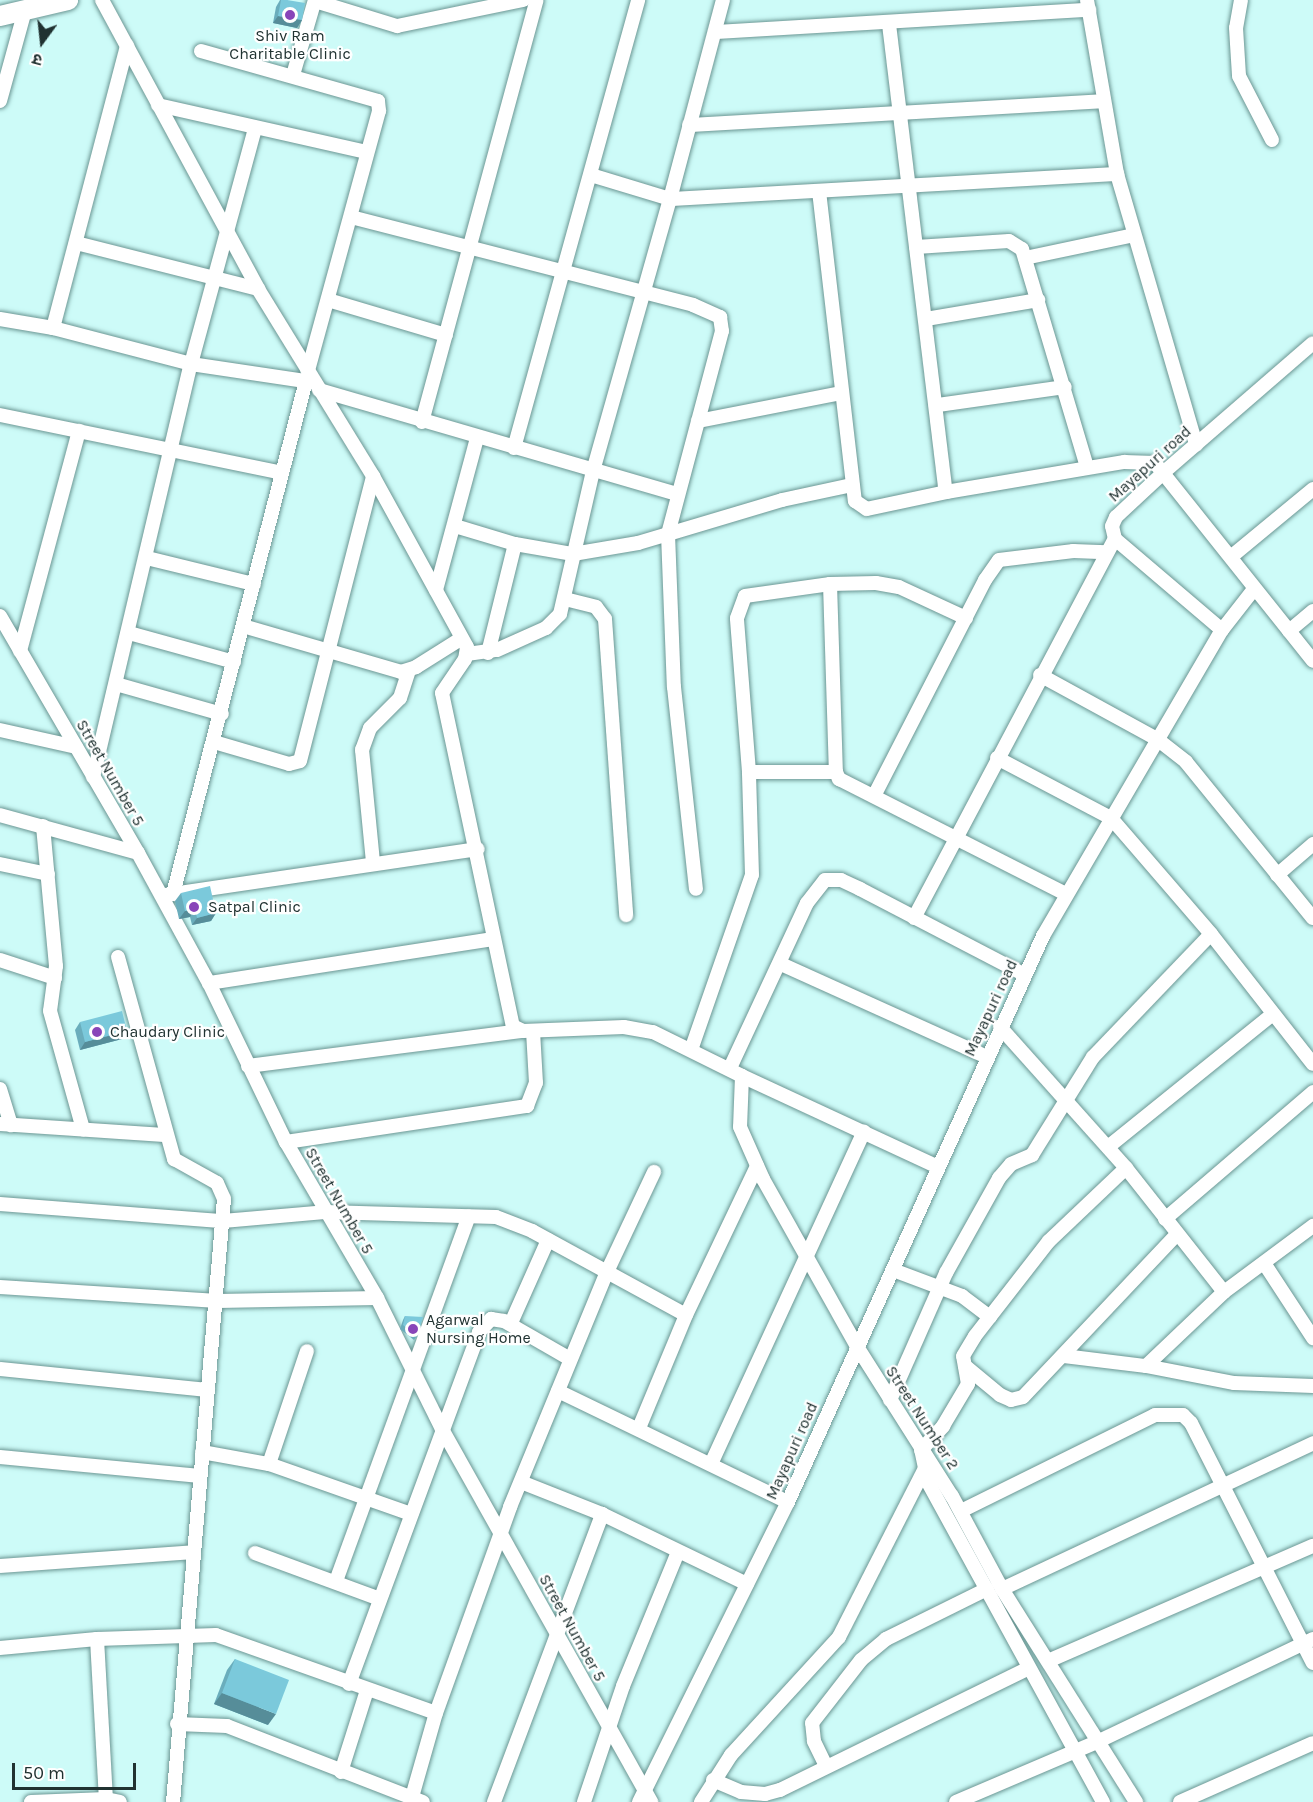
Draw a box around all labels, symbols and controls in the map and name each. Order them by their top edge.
marker: Shiv Ram Charitable Clinic [281,6,299,24]
north arrow [12,12,72,72]
place label: Shiv Ram Charitable Clinic [229,26,351,64]
text: उ [30,49,44,70]
street label: Mayapuri road [1105,422,1195,506]
street label: Street Number 5 [72,716,148,830]
place label: Satpal Clinic [208,897,301,917]
marker: Satpal Clinic [185,898,203,916]
street label: Mayapuri road [960,956,1022,1060]
place label: Chaudary Clinic [110,1022,225,1042]
marker: Chaudary Clinic [88,1023,106,1041]
street label: Street Number 5 [301,1144,377,1258]
place label: Agarwal Nursing Home [426,1310,531,1348]
marker: Agarwal Nursing Home [404,1320,422,1338]
street label: Street Number 2 [881,1363,963,1473]
street label: Mayapuri road [762,1399,822,1503]
street label: Street Number 5 [535,1571,609,1685]
scale bar [15,1751,140,1789]
text: 50 m [23,1762,65,1784]

